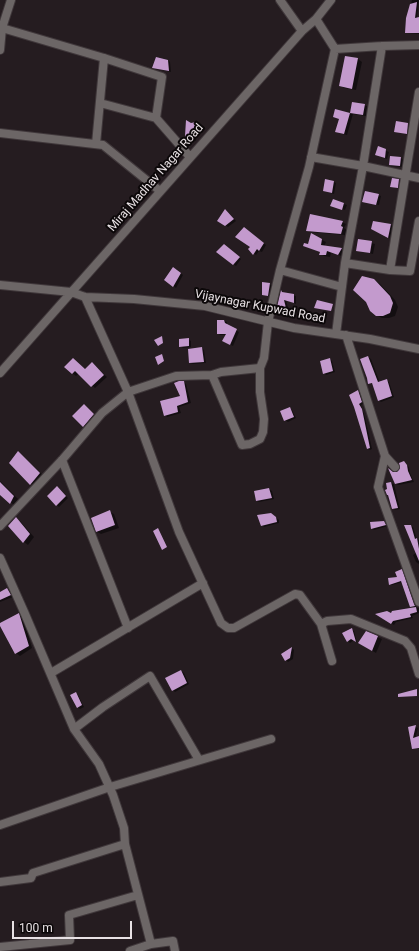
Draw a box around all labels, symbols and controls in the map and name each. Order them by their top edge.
street label: Miraj Madhav Nagar Road [105,121,207,235]
street label: Vijaynagar Kupwad Road [194,287,326,327]
scale bar [14,913,134,939]
text: 100 m [19,921,53,935]

